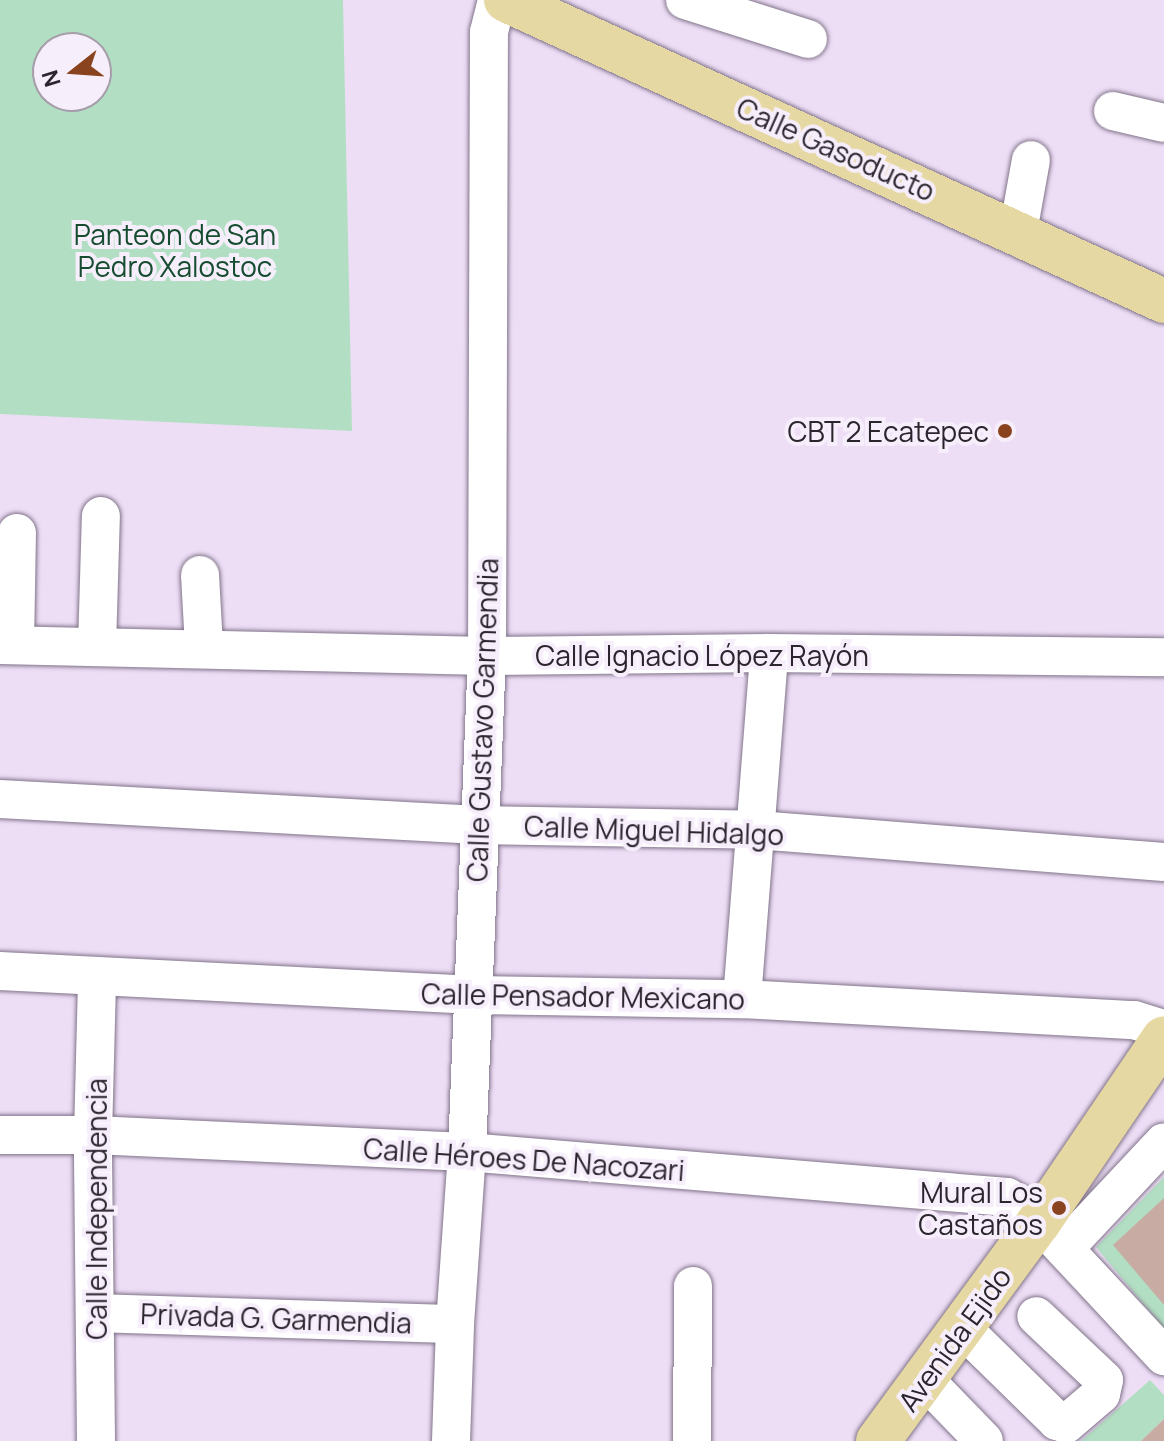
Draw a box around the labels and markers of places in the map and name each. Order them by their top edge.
place label: CBT 2 Ecatepec [787,414,989,448]
marker: CBT 2 Ecatepec [996,422,1014,440]
place label: Mural Los Castaños [918,1175,1043,1241]
marker: Mural Los Castaños [1050,1199,1068,1217]

